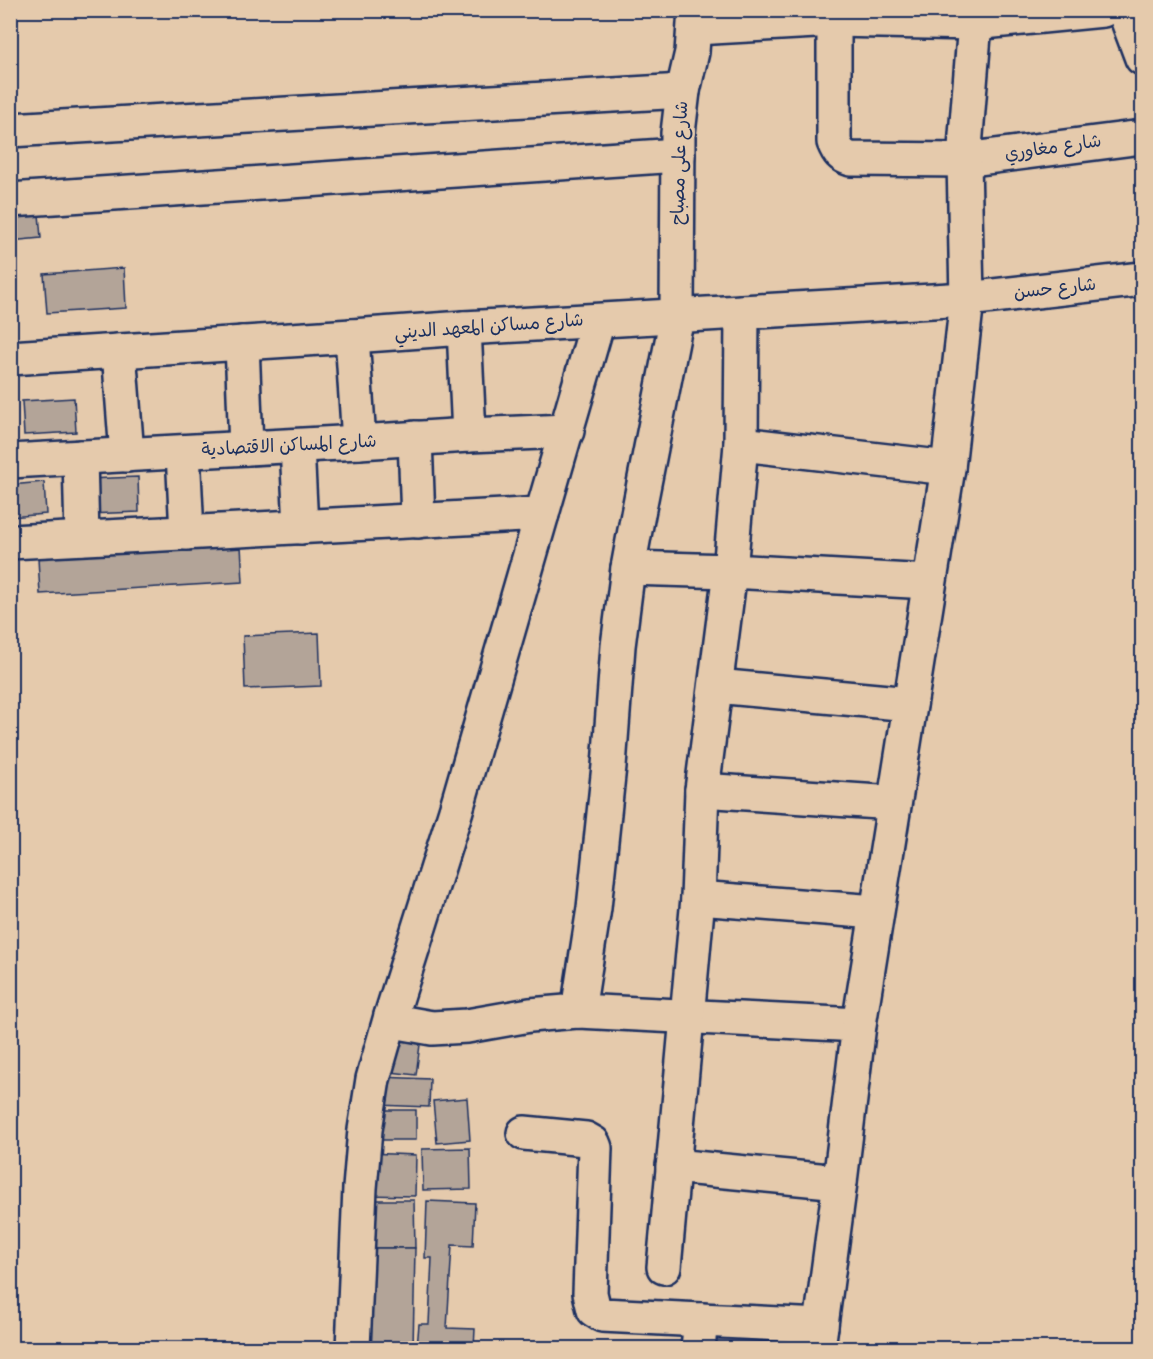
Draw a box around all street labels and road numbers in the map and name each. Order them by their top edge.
street label: شارع على مصباح [666,100,694,226]
street label: شارع مغاوري [1003,129,1103,167]
street label: شارع حسن [1013,273,1097,305]
street label: شارع مساكن المعهد الديني [394,308,585,349]
street label: شارع المساكن الاقتصادية [201,429,377,463]

